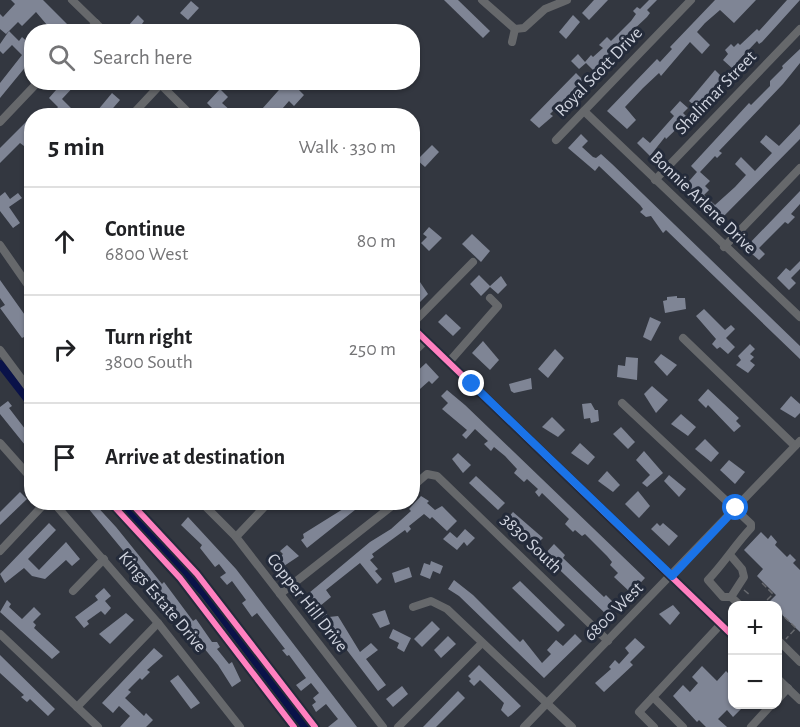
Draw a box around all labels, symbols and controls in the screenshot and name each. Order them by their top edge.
search box [24,24,420,90]
street label: Royal Scott Drive [552,24,646,120]
icon: search [45,41,78,74]
text: Search here [93,46,192,68]
street label: Shalimar Street [672,48,760,138]
text: 5 min [48,134,105,160]
text: Walk · 330 m [298,137,396,157]
street label: Bonnie Arlene Drive [647,148,759,258]
text: Continue [105,218,185,240]
icon: ahead [48,225,81,258]
text: 80 m [357,231,396,251]
text: 6800 West [105,244,188,264]
text: Turn right [105,326,192,348]
icon: right [48,333,81,366]
text: 250 m [349,339,396,359]
text: 3800 South [105,352,193,372]
route end [458,370,484,396]
icon: arrive [48,441,81,474]
text: Arrive at destination [105,446,285,468]
route start [722,494,748,520]
street label: 3830 South [497,511,565,577]
street label: Kings Estate Drive [115,548,209,656]
street label: Copper Hill Drive [263,550,351,656]
street label: 6800 West [581,579,647,645]
map controls [728,601,782,709]
button: + [728,601,782,655]
button: − [728,655,782,709]

